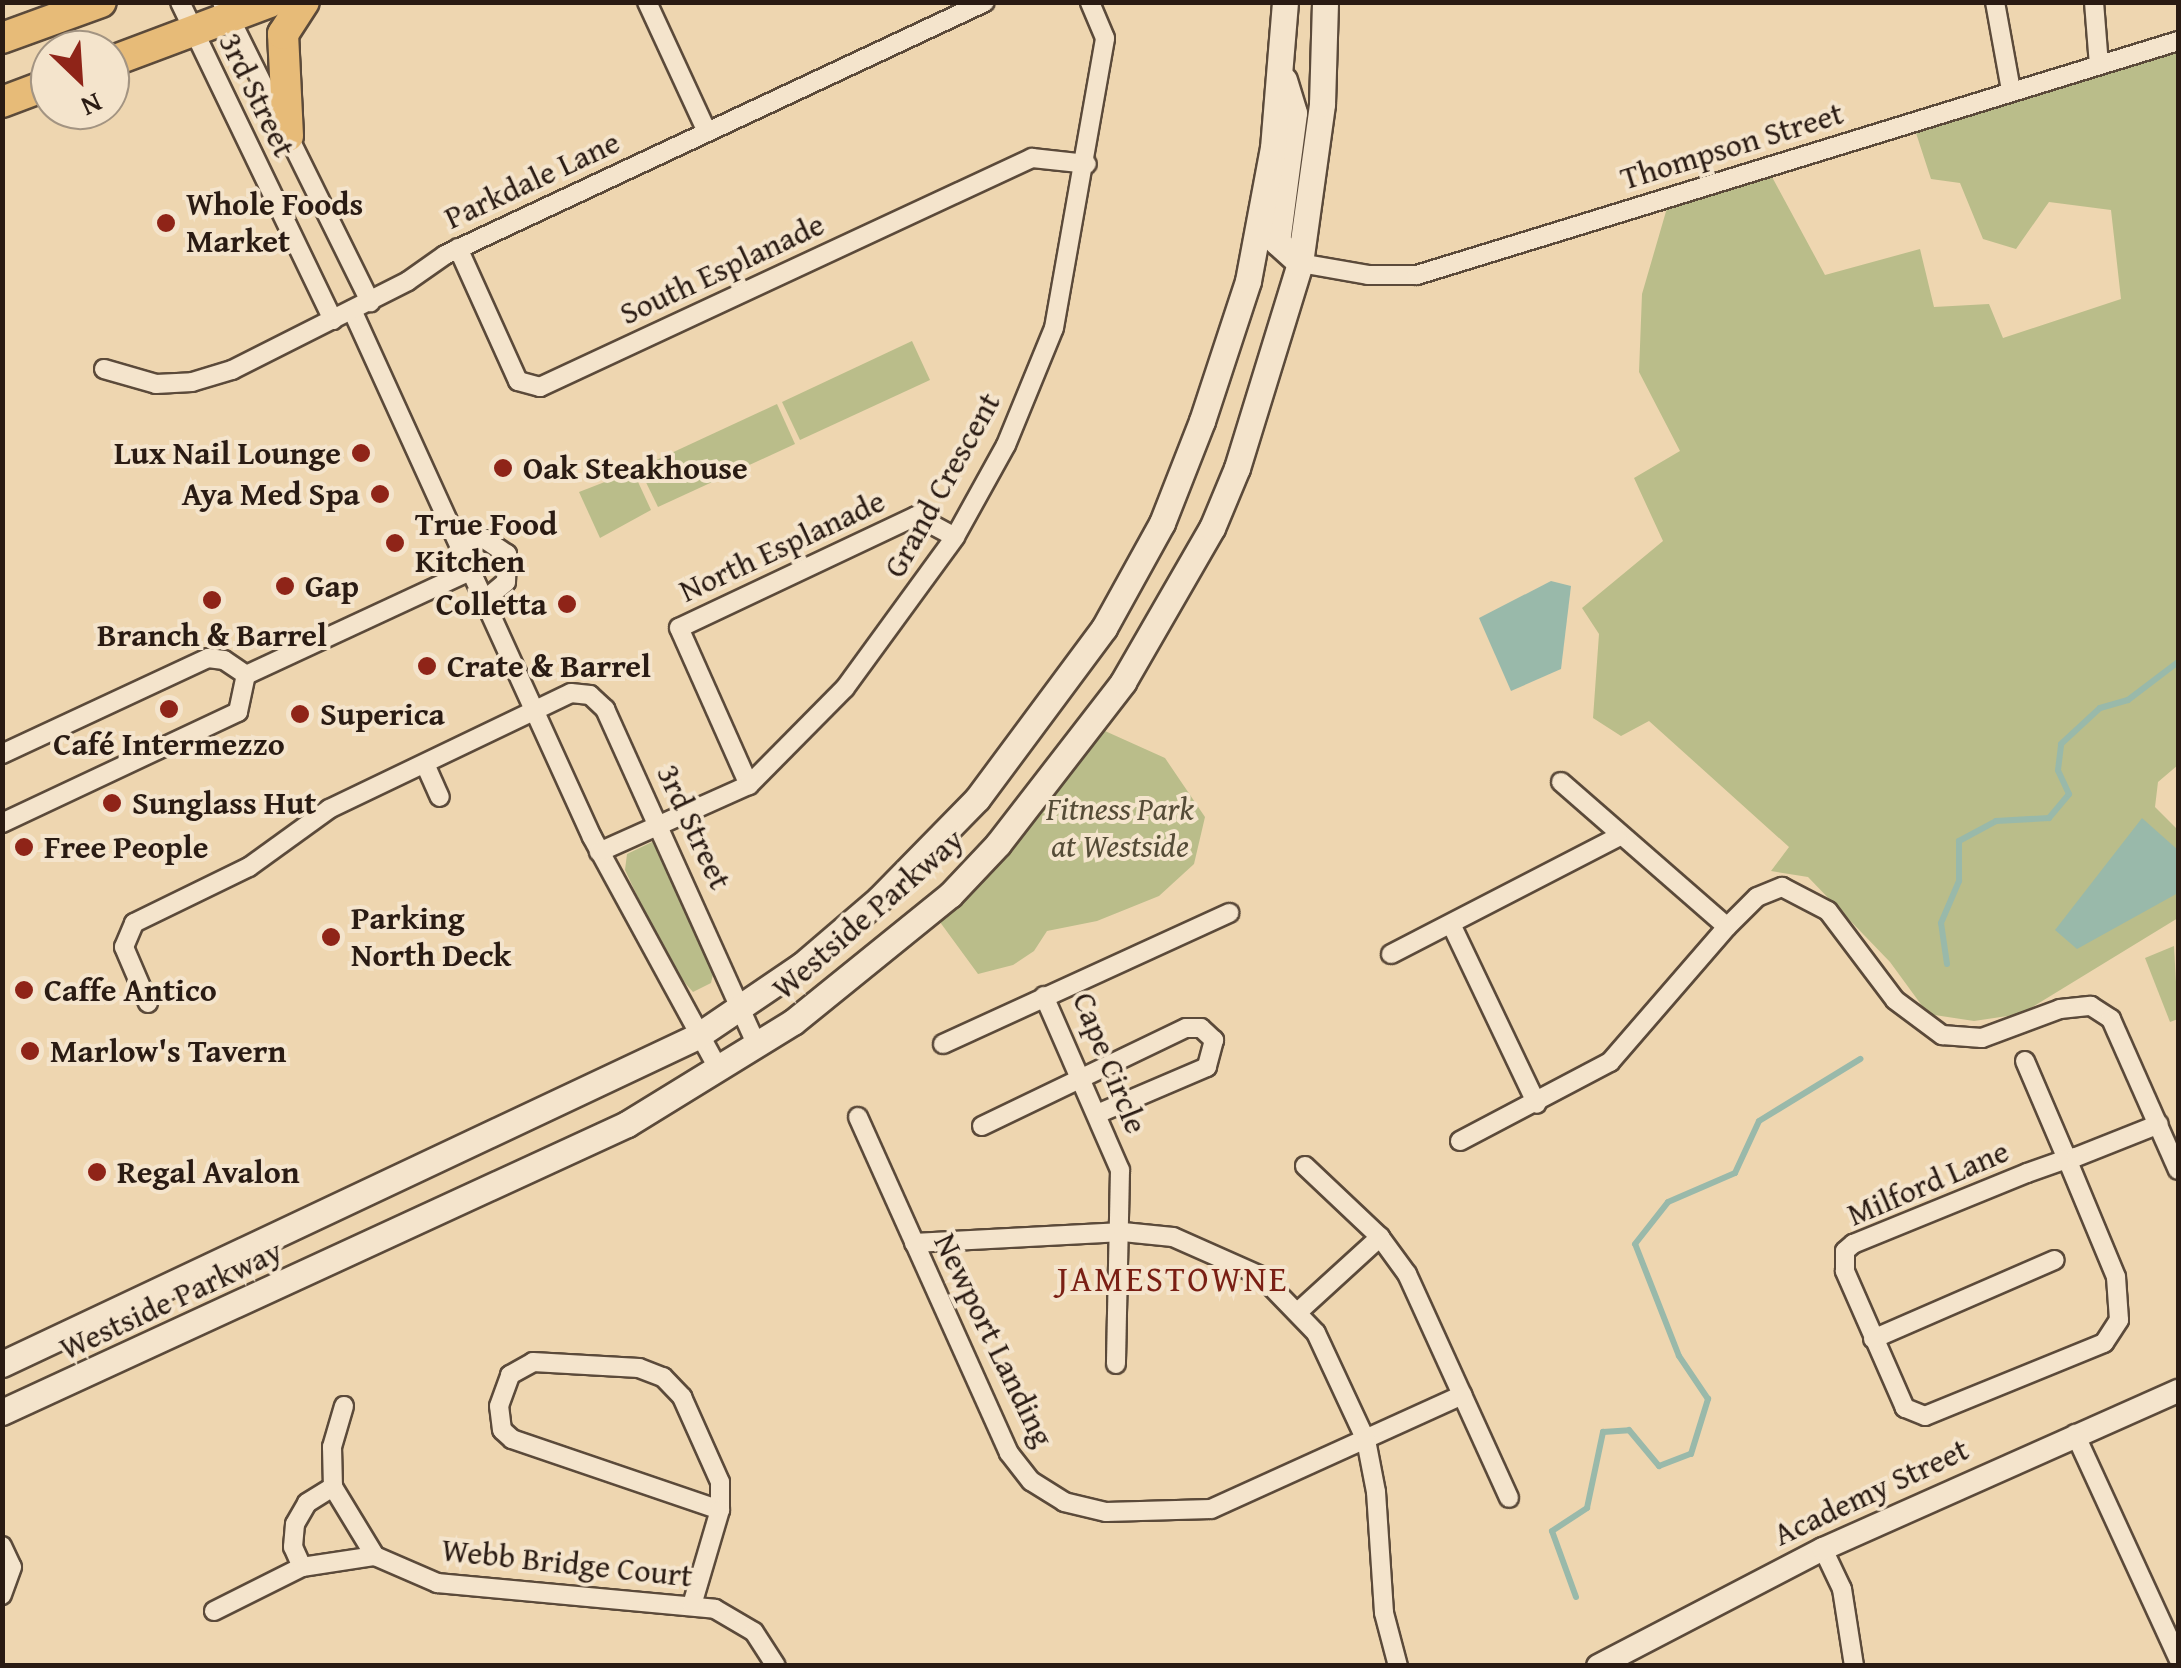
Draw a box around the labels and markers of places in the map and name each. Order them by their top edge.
place label: Whole Foods Market [186,186,363,261]
marker: Whole Foods Market [155,212,177,234]
place label: Lux Nail Lounge [114,434,341,472]
marker: Lux Nail Lounge [350,442,372,464]
place label: Oak Steakhouse [523,449,748,487]
marker: Oak Steakhouse [492,457,514,479]
place label: Aya Med Spa [182,475,360,513]
marker: Aya Med Spa [369,483,391,505]
place label: True Food Kitchen [415,506,557,581]
marker: True Food Kitchen [384,532,406,554]
place label: Gap [305,567,359,605]
marker: Gap [274,575,296,597]
place label: Colletta [436,585,547,623]
marker: Branch & Barrel [201,589,223,611]
marker: Colletta [556,593,578,615]
place label: Branch & Barrel [97,616,327,654]
place label: Crate & Barrel [447,647,651,685]
marker: Crate & Barrel [416,655,438,677]
place label: Superica [320,695,445,733]
marker: Café Intermezzo [158,698,180,720]
marker: Superica [289,703,311,725]
place label: Café Intermezzo [53,725,285,763]
place label: Sunglass Hut [132,784,316,822]
marker: Sunglass Hut [101,792,123,814]
place label: Free People [44,828,208,866]
marker: Free People [13,836,35,858]
place label: Parking North Deck [351,900,511,975]
marker: Parking North Deck [320,926,342,948]
place label: Caffe Antico [44,971,217,1009]
marker: Caffe Antico [13,979,35,1001]
place label: Marlow's Tavern [50,1032,286,1070]
marker: Marlow's Tavern [19,1040,41,1062]
place label: Regal Avalon [117,1153,300,1191]
marker: Regal Avalon [86,1161,108,1183]

